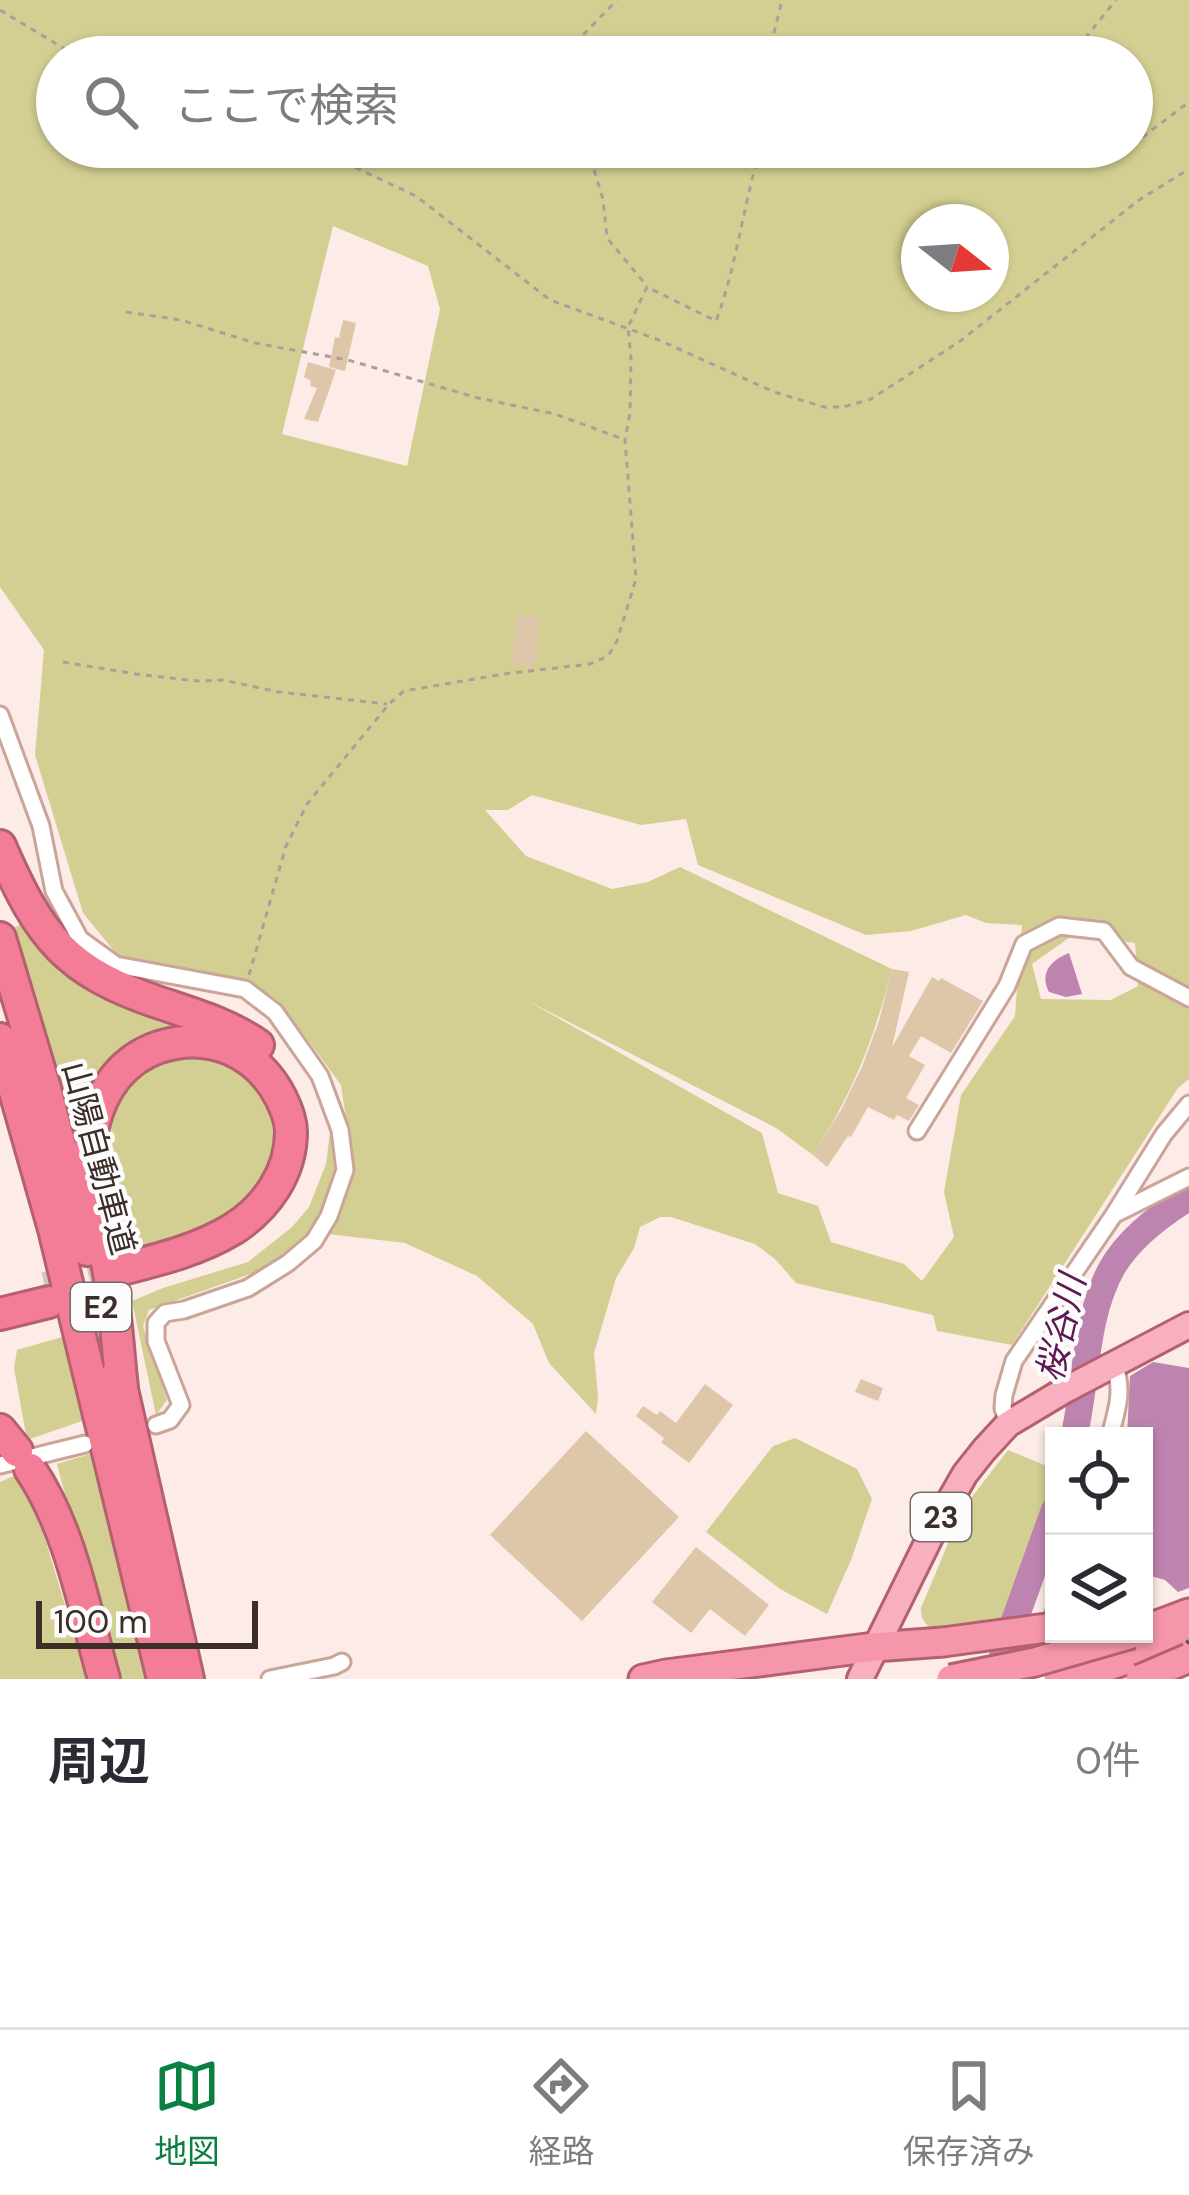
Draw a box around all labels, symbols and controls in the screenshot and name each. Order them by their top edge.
search box [36,36,1153,168]
icon: search [78,69,144,135]
text: ここで検索 [174,76,399,135]
north arrow [901,204,1009,312]
street label: 山陽自動車道 [53,1057,145,1259]
water label: 桜谷川 [1026,1266,1097,1386]
road number: E2 [71,1283,131,1331]
map controls [1045,1427,1153,1643]
button: locate [1045,1427,1153,1535]
road number: 23 [911,1493,971,1541]
button: layers [1045,1535,1153,1643]
scale bar [36,1595,258,1648]
text: 100 m [54,1600,148,1643]
text: 周辺 [48,1728,150,1795]
text: 0件 [1075,1735,1141,1786]
tab: 地図 [154,2053,220,2173]
tab: 経路 [528,2053,594,2173]
tab: 保存済み [903,2053,1035,2173]

